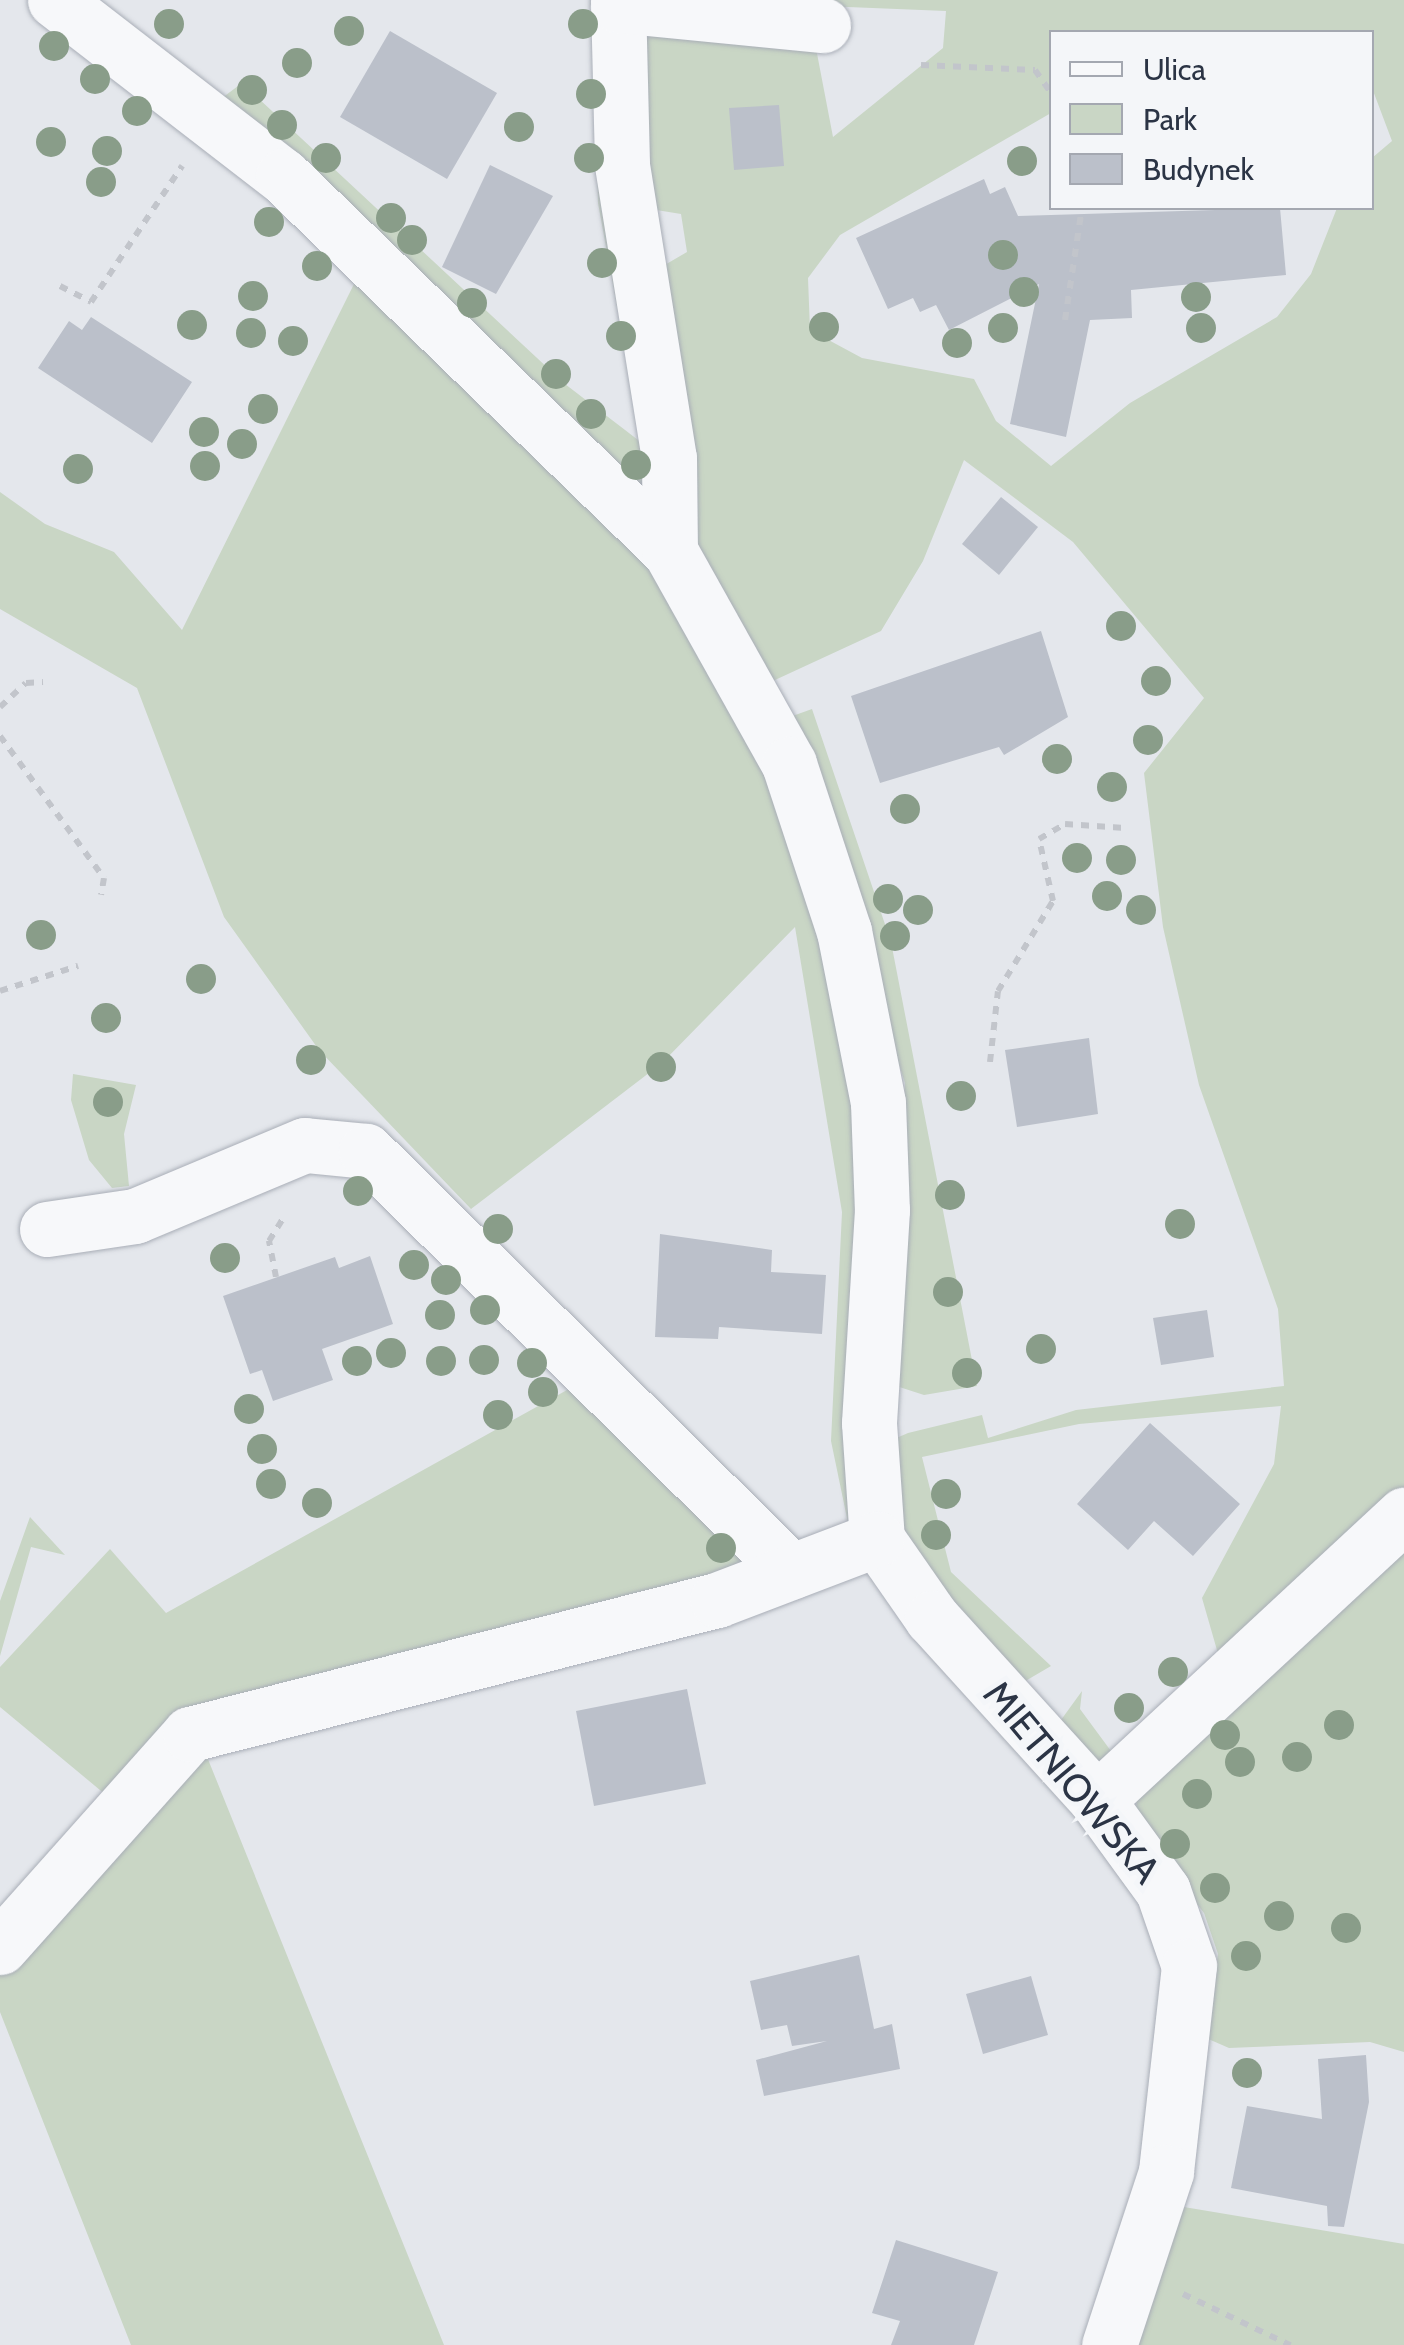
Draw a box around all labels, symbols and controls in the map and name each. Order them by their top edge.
legend [1049,30,1374,210]
text: Ulica [1143,51,1206,88]
text: Park [1143,101,1197,138]
text: Budynek [1143,151,1254,188]
street label: MIETNIOWSKA [974,1672,1170,1892]

